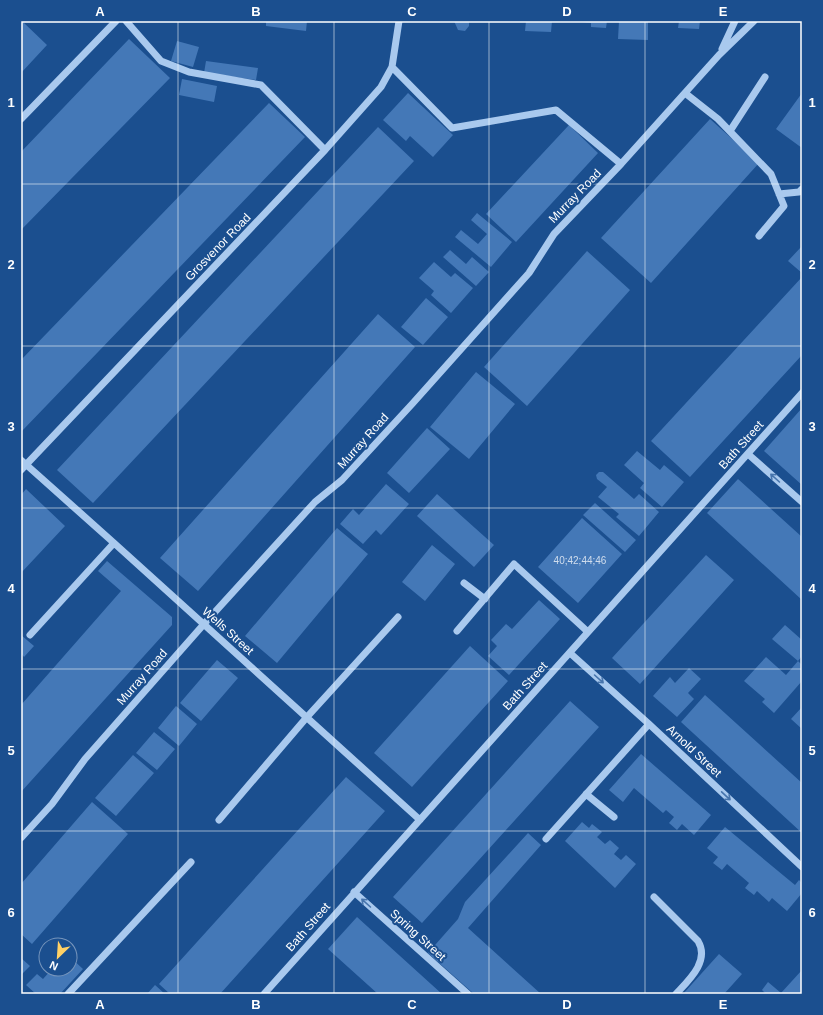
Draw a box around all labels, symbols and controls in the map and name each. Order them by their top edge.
text: A [95,4,105,19]
text: B [251,4,261,19]
text: C [407,4,417,19]
text: D [562,4,572,19]
text: E [719,4,728,19]
text: 1 [7,95,15,110]
text: 1 [808,95,816,110]
street label: Murray Road [546,166,604,226]
street label: Grosvenor Road [182,210,254,284]
text: 2 [7,257,15,272]
text: 2 [808,257,816,272]
street label: Murray Road [335,411,391,471]
street label: Bath Street [716,418,767,472]
text: 3 [7,419,15,434]
text: 3 [808,419,816,434]
one-way arrow [770,473,780,483]
house number: 40;42;44;46 [554,555,607,566]
text: 4 [7,581,15,596]
text: 4 [808,581,816,596]
street label: Wells Street [199,604,257,658]
street label: Murray Road [114,646,170,708]
street label: Bath Street [500,659,551,713]
one-way arrow [594,675,605,684]
street label: Arnold Street [664,722,725,780]
text: 5 [7,743,15,758]
text: 5 [808,743,816,758]
one-way arrow [721,791,731,801]
one-way arrow [361,898,371,907]
street label: Bath Street [283,899,333,954]
text: 6 [7,905,15,920]
text: 6 [808,905,816,920]
street label: Spring Street [387,906,449,964]
north arrow [38,937,78,977]
text: N [48,959,60,973]
text: A [95,997,105,1012]
text: B [251,997,261,1012]
text: C [407,997,417,1012]
text: D [562,997,572,1012]
text: E [719,997,728,1012]

